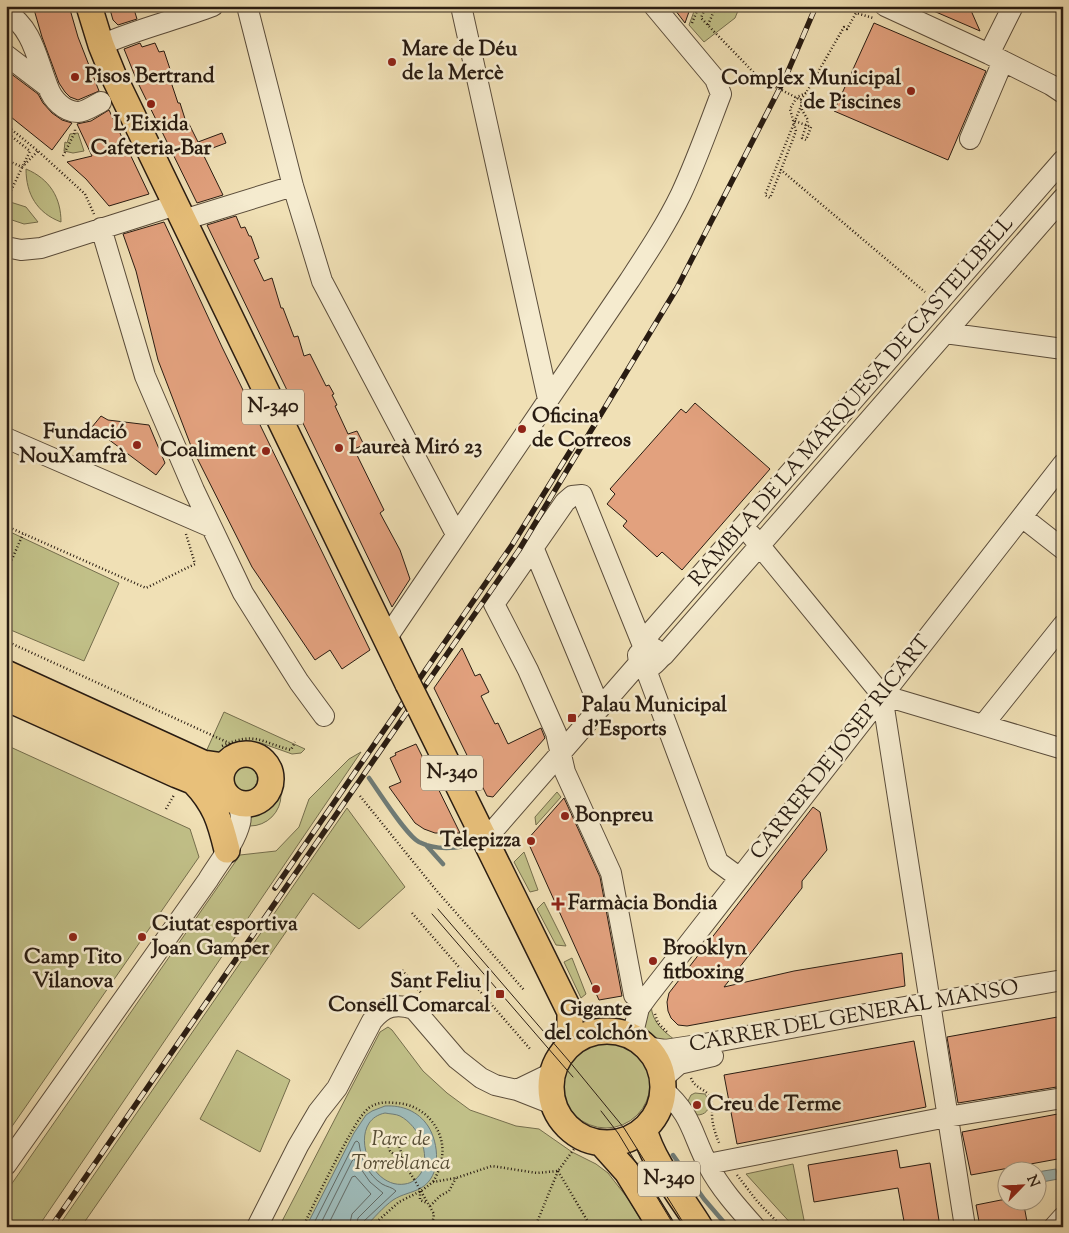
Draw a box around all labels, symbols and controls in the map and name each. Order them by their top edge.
place label: Mare de Déu de la Mercè [402,35,518,89]
marker: Mare de Déu de la Mercè [386,56,398,68]
place label: Pisos Bertrand [85,62,215,92]
place label: Complex Municipal de Piscines [721,64,901,118]
marker: Pisos Bertrand [69,71,81,83]
marker: Complex Municipal de Piscines [905,85,917,97]
marker: L'Eixida Cafeteria-Bar [145,98,157,110]
place label: L'Eixida Cafeteria-Bar [91,110,211,164]
street label: RAMBLA DE LA MARQUESA DE CASTELLBELL [683,210,1022,594]
road number: N-340 [242,390,304,424]
place label: Oficina de Correos [532,402,631,456]
place label: Fundació NouXamfrà [19,418,127,472]
marker: Oficina de Correos [516,423,528,435]
place label: Laureà Miró 23 [349,433,482,463]
place label: Coaliment [160,436,257,466]
marker: Fundació NouXamfrà [131,439,143,451]
marker: Laureà Miró 23 [333,442,345,454]
marker: Coaliment [260,445,272,457]
street label: CARRER DE JOSEP RICART [744,629,938,867]
place label: Palau Municipal d'Esports [582,691,727,745]
marker: Palau Municipal d'Esports [566,712,578,724]
road number: N-340 [421,756,483,790]
place label: Bonpreu [575,801,654,831]
marker: Bonpreu [559,810,571,822]
place label: Telepizza [440,826,521,856]
marker: Telepizza [525,835,537,847]
place label: Farmàcia Bondia [568,889,718,919]
marker: Farmàcia Bondia [552,898,564,910]
place label: Ciutat esportiva Joan Gamper [150,910,298,964]
marker: Camp Tito Vilanova [67,931,79,943]
marker: Ciutat esportiva Joan Gamper [136,931,148,943]
place label: Brooklyn fitboxing [663,934,748,988]
place label: Camp Tito Vilanova [24,943,122,997]
marker: Brooklyn fitboxing [647,955,659,967]
place label: Sant Feliu | Consell Comarcal [328,967,490,1021]
street label: CARRER DEL GENERAL MANSO [687,973,1021,1061]
marker: Gigante del colchón [590,983,602,995]
marker: Sant Feliu | Consell Comarcal [494,988,506,1000]
place label: Gigante del colchón [544,995,648,1049]
place label: Creu de Terme [707,1090,842,1120]
marker: Creu de Terme [691,1099,703,1111]
park label: Parc de Torreblanca [351,1125,451,1179]
north arrow [996,1160,1046,1210]
road number: N-340 [638,1162,700,1196]
text: N [1021,1172,1043,1191]

